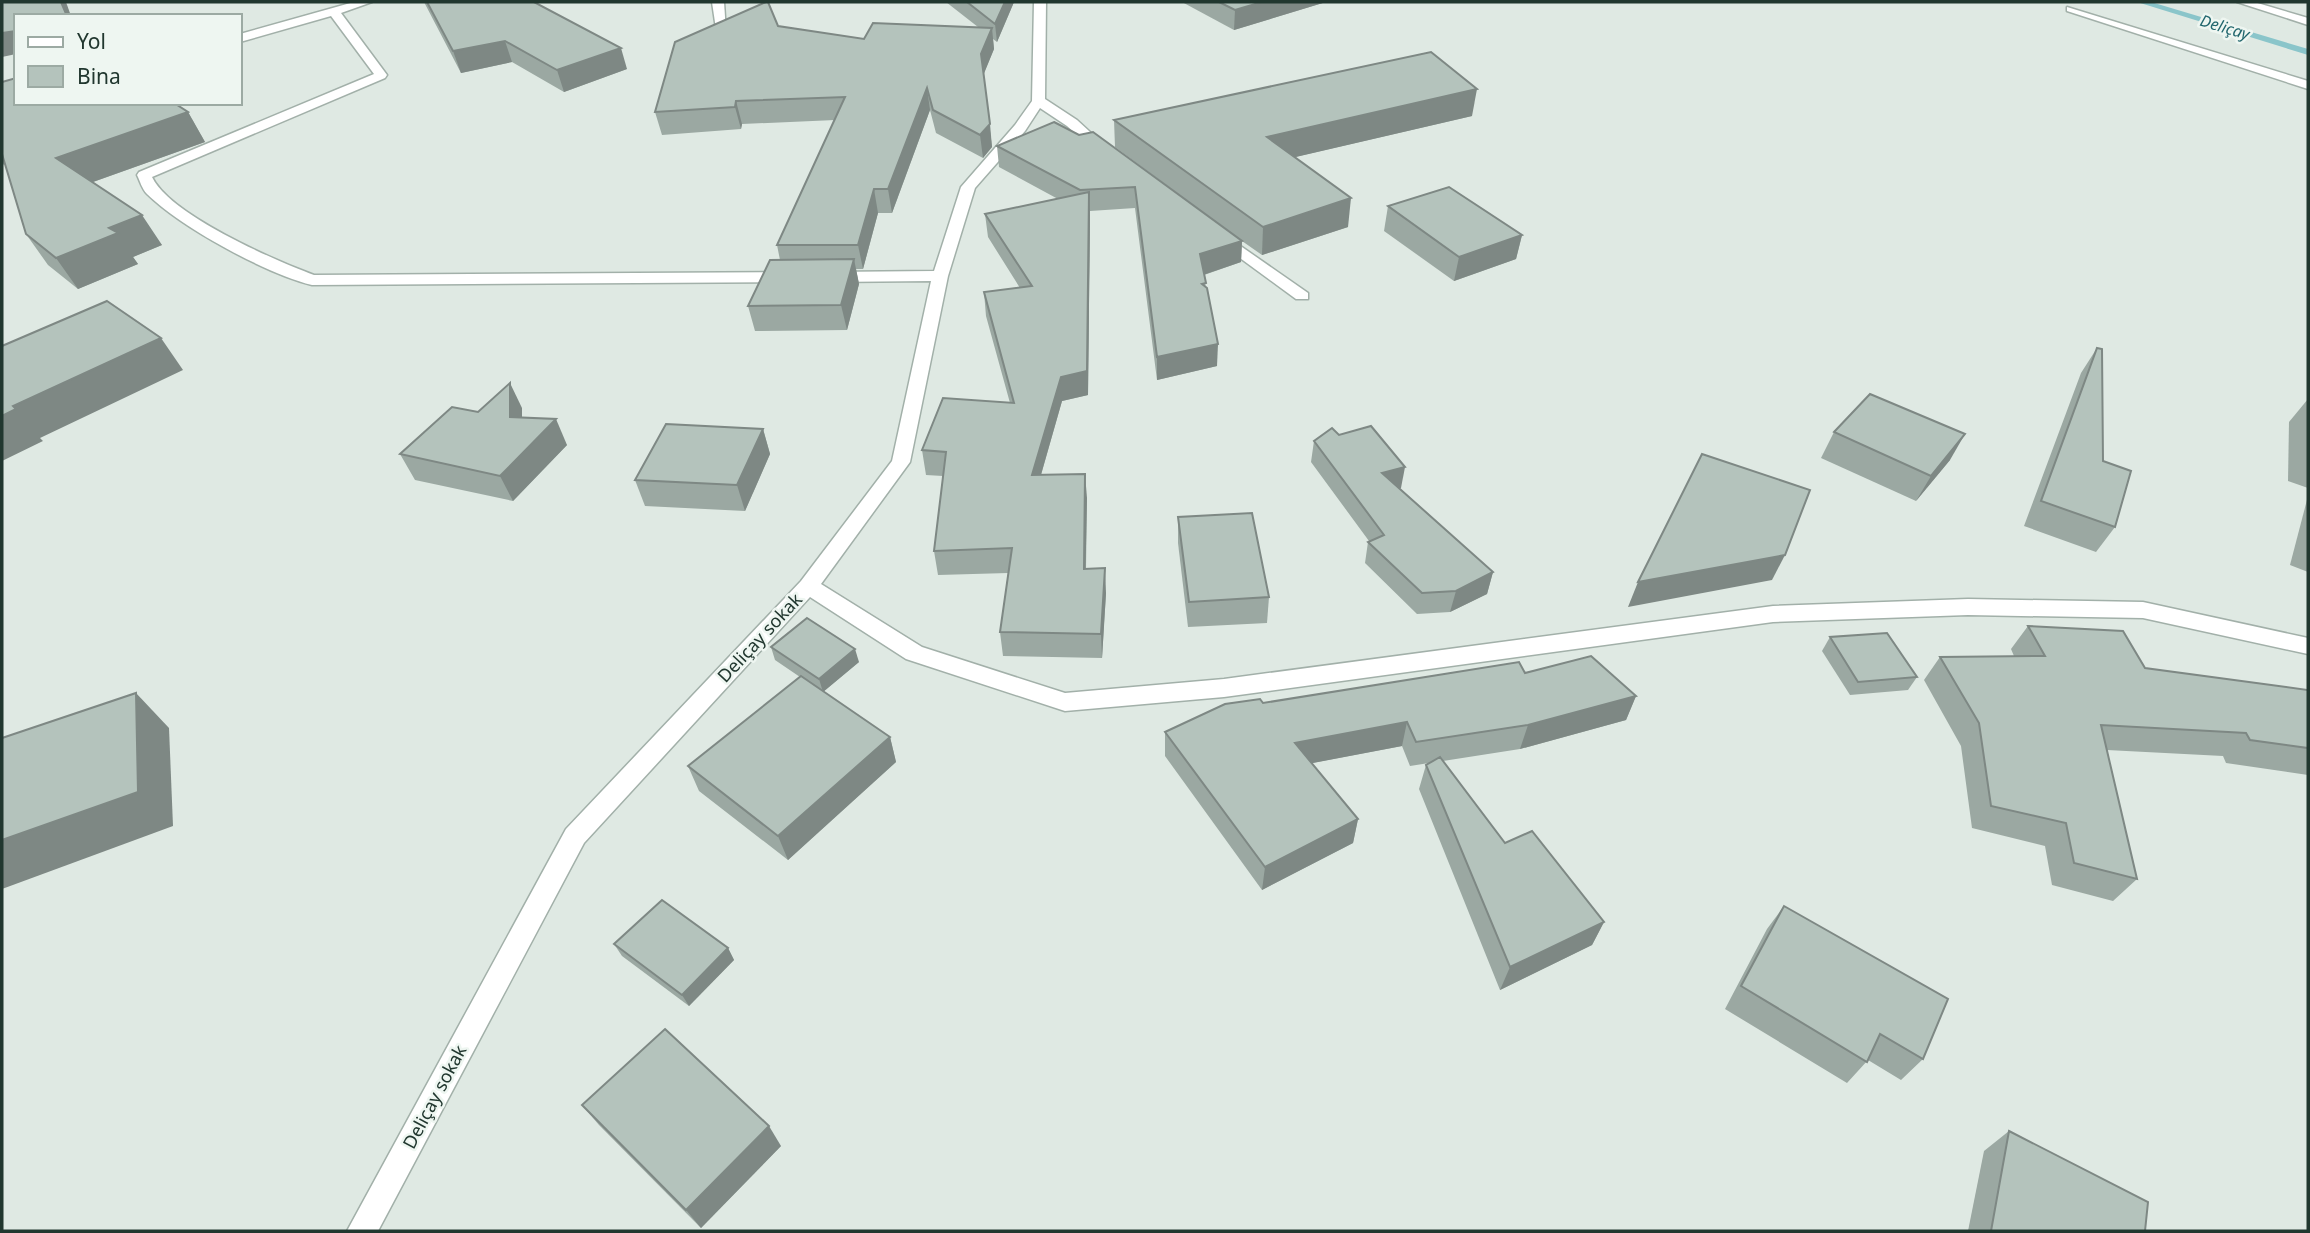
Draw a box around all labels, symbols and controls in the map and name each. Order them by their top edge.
water label: Deliçay [2198,9,2254,45]
legend [14,14,242,105]
text: Yol [77,27,106,55]
text: Bina [77,62,121,90]
street label: Deliçay sokak [712,587,807,687]
street label: Deliçay sokak [397,1040,472,1152]

